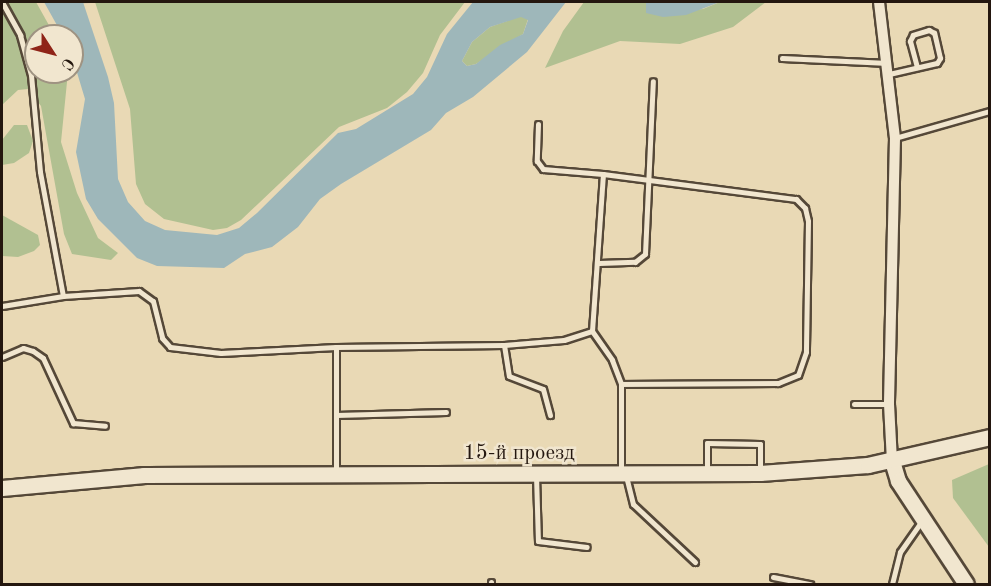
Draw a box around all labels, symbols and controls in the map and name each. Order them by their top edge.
north arrow [24,24,84,84]
text: С [57,54,77,72]
street label: 15-й проезд [463,441,575,467]

